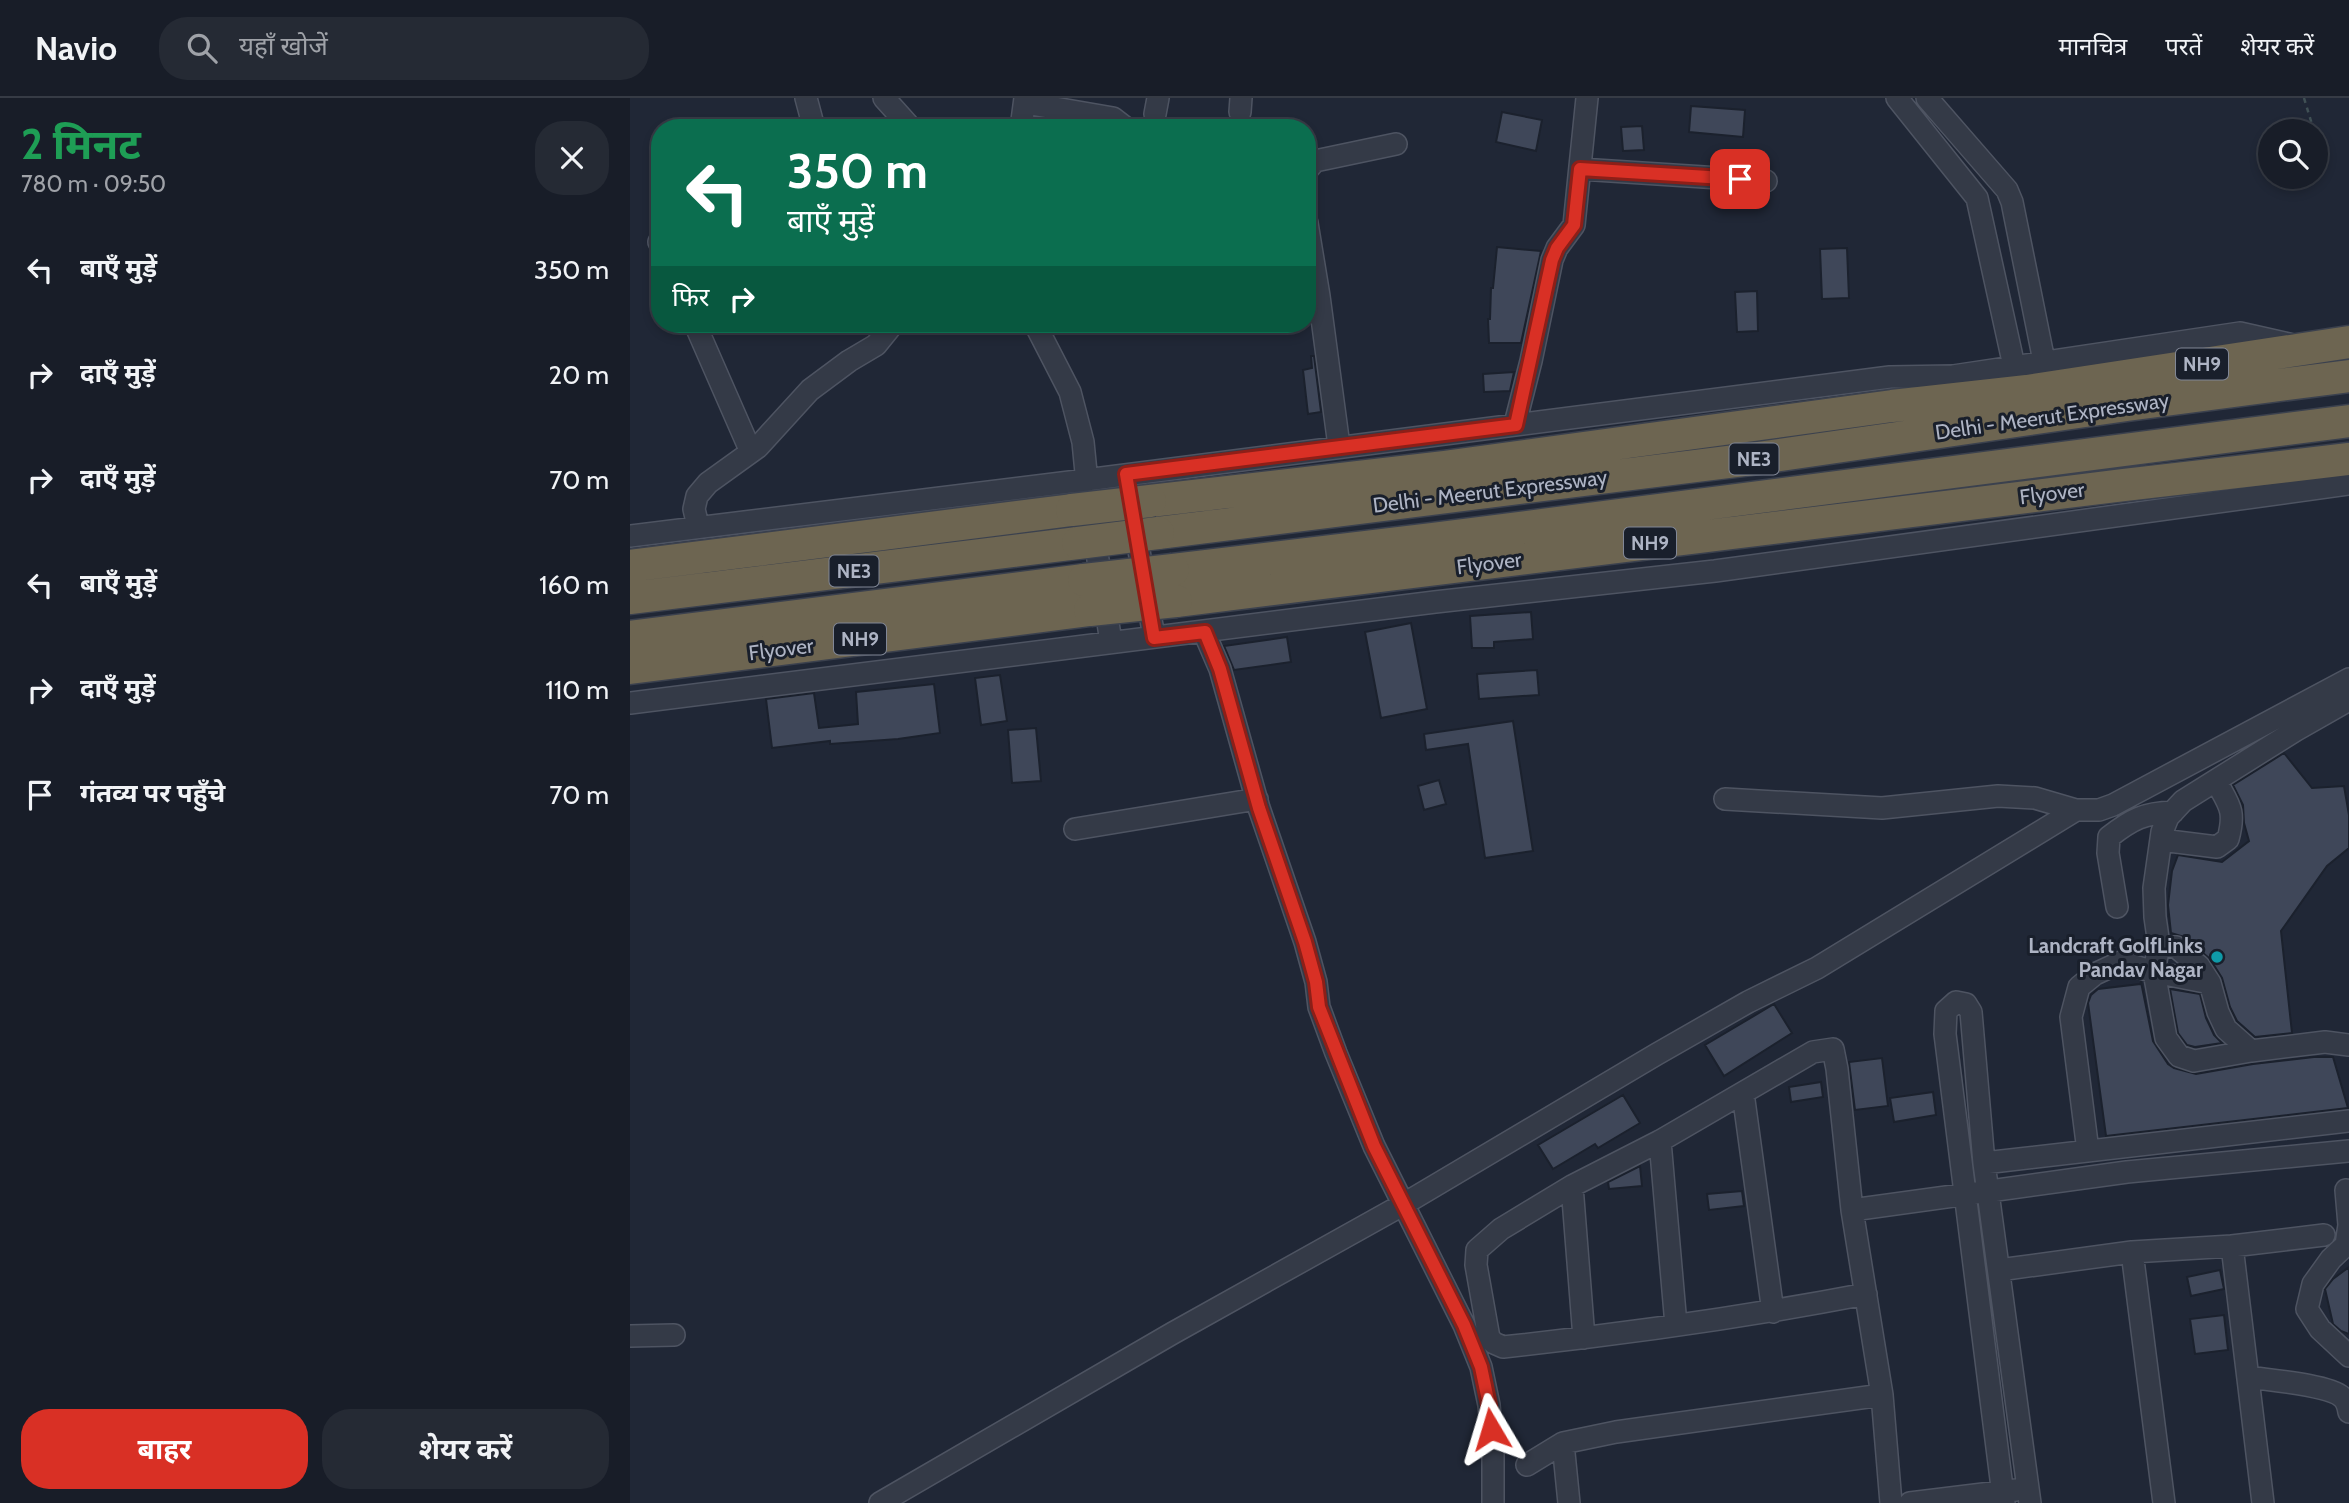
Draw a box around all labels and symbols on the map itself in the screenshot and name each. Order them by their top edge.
pin [1710,149,1770,209]
road number: NH9 [2176,348,2228,380]
street label: Delhi - Meerut Expressway [1933,387,2171,445]
road number: NE3 [1730,444,1778,474]
street label: Delhi - Meerut Expressway [1371,464,1609,518]
street label: Flyover [2018,477,2086,509]
road number: NH9 [1624,528,1676,558]
street label: Flyover [1455,547,1523,579]
road number: NE3 [830,556,878,586]
road number: NH9 [834,624,886,654]
street label: Flyover [747,633,815,665]
place label: Landcraft GolfLinks Pandav Nagar [2028,933,2203,982]
marker: Landcraft GolfLinks Pandav Nagar [2209,949,2225,965]
position arrow [1454,1392,1528,1466]

